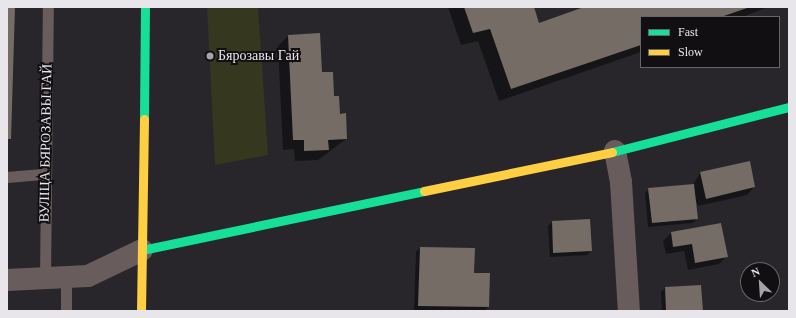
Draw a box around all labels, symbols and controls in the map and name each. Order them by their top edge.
legend [640,16,780,68]
text: Fast [678,25,698,39]
text: Slow [678,45,703,59]
place label: Бярозавы Гай [218,48,299,64]
marker: Бярозавы Гай [205,51,215,61]
street label: ВУЛІЦА БЯРОЗАВЫ ГАЙ [36,64,56,222]
north arrow [740,262,780,302]
text: N [749,265,761,279]

